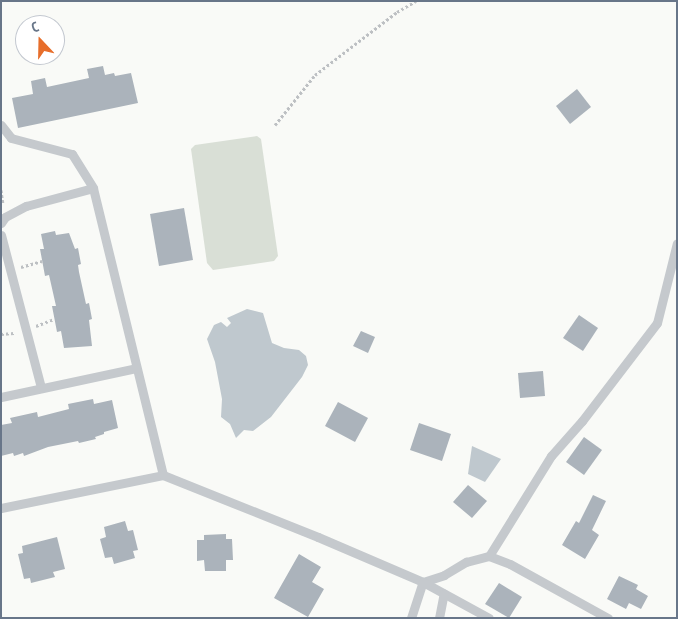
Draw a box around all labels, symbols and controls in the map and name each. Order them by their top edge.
north arrow [15,15,65,65]
text: С [29,17,41,36]

